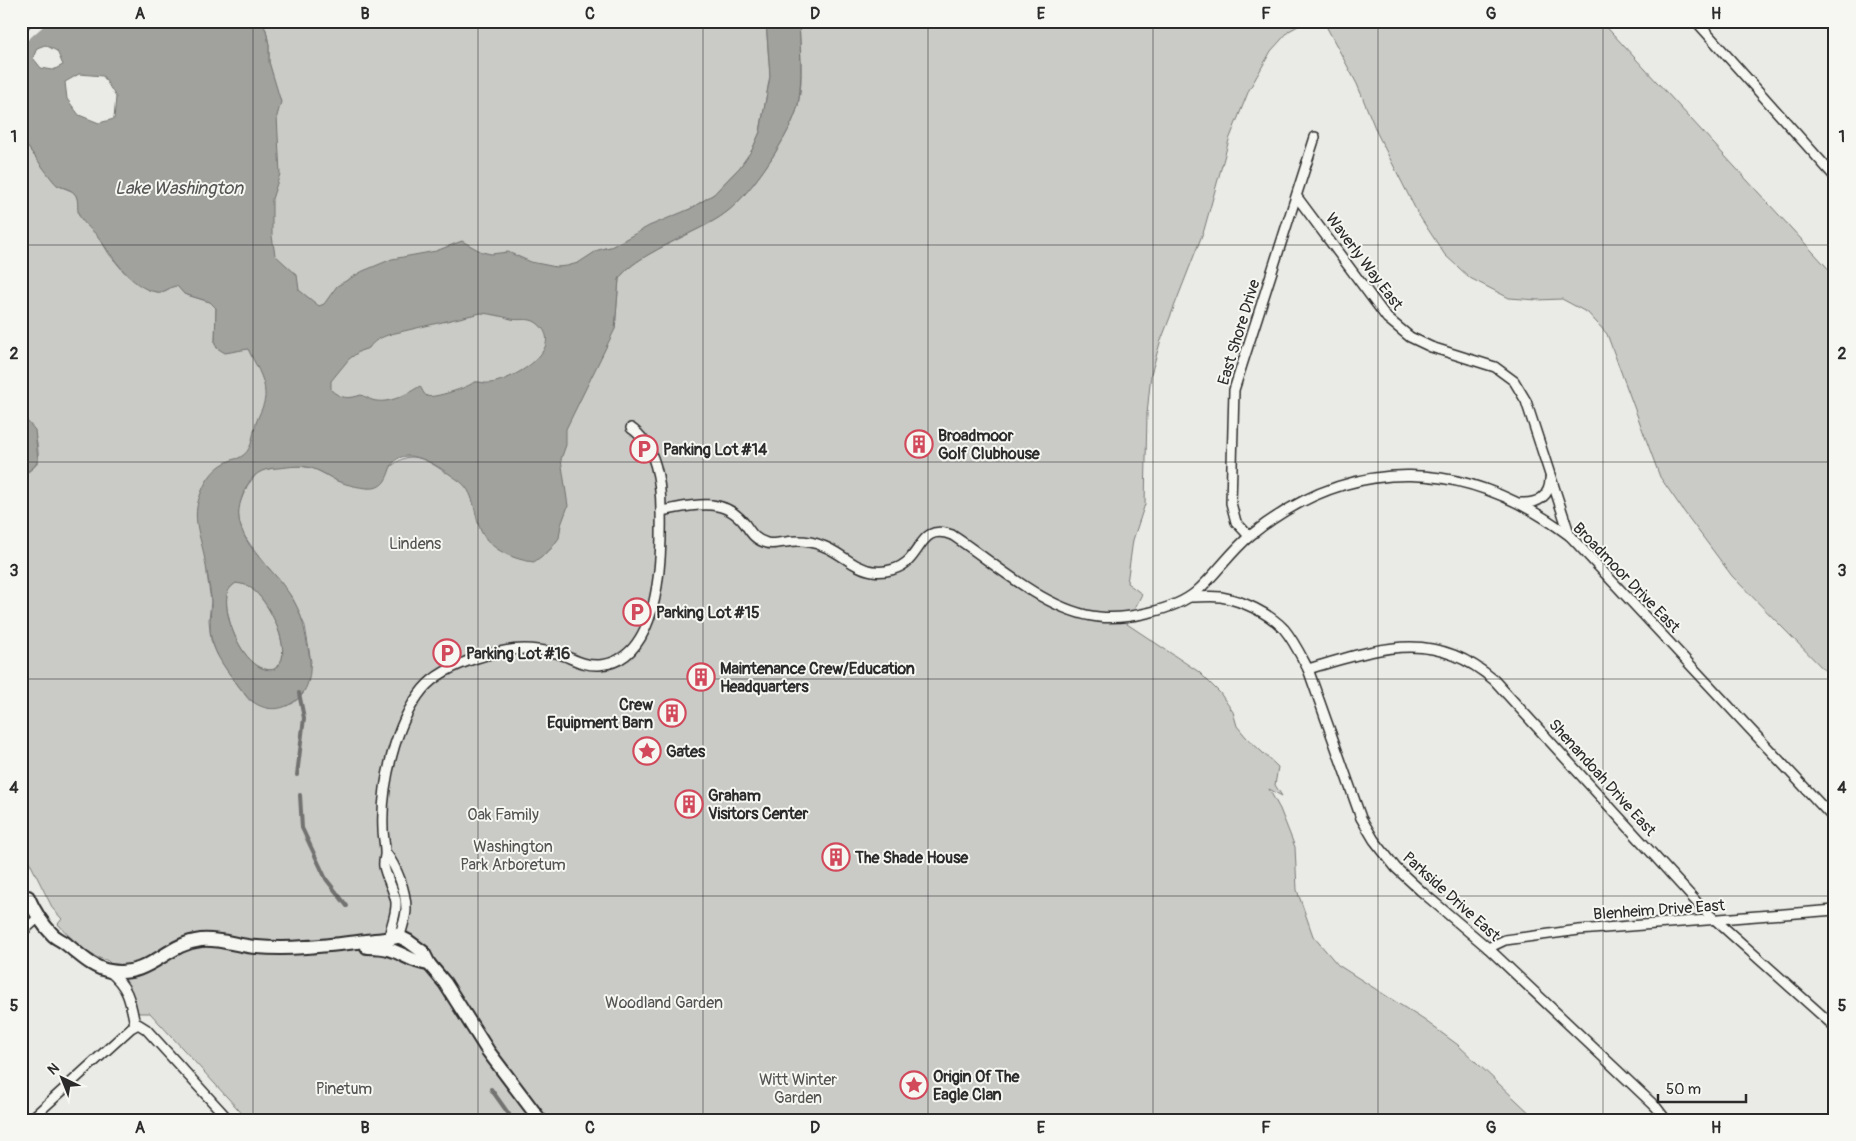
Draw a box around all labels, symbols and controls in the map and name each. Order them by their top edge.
text: A [135,4,146,24]
text: B [360,4,370,24]
text: C [585,4,595,24]
text: D [810,4,820,24]
text: E [1037,4,1046,24]
text: F [1261,4,1271,24]
text: G [1486,4,1497,24]
text: H [1711,4,1721,24]
text: 1 [11,127,17,147]
text: 1 [1839,127,1845,147]
water label: Lake Washington [115,177,244,200]
street label: Waverly Way East [1321,209,1408,315]
street label: East Shore Drive [1213,277,1265,387]
text: 2 [10,344,19,364]
text: 2 [1838,344,1847,364]
place label: Broadmoor Golf Clubhouse [938,426,1041,464]
building icon: Broadmoor Golf Clubhouse [904,429,934,459]
parking icon: Parking Lot #14 [629,434,659,464]
place label: Parking Lot #14 [663,440,768,460]
street label: Broadmoor Drive East [1568,518,1685,638]
park label: Lindens [389,534,441,554]
text: 3 [10,561,19,581]
text: 3 [1838,561,1847,581]
parking icon: Parking Lot #15 [622,597,652,627]
place label: Parking Lot #15 [656,603,760,623]
parking icon: Parking Lot #16 [432,638,462,668]
place label: Parking Lot #16 [466,644,570,664]
place label: Maintenance Crew/Education Headquarters [720,659,915,697]
building icon: Maintenance Crew/Education Headquarters [686,662,716,692]
place label: Crew Equipment Barn [547,695,653,733]
building icon: Crew Equipment Barn [657,698,687,728]
street label: Shenandoah Drive East [1544,715,1661,841]
place icon: Gates [632,736,662,766]
place label: Gates [666,742,706,762]
text: 4 [9,778,19,798]
text: 4 [1837,778,1847,798]
place label: Graham Visitors Center [708,786,808,824]
building icon: Graham Visitors Center [674,789,704,819]
park label: Oak Family [467,805,539,825]
park label: Washington Park Arboretum [460,837,566,875]
building icon: The Shade House [821,842,851,872]
place label: The Shade House [854,848,969,868]
street label: Parkside Drive East [1398,848,1505,946]
street label: Blenheim Drive East [1593,895,1726,925]
park label: Woodland Garden [605,993,723,1013]
text: 5 [10,996,19,1016]
text: 5 [1838,996,1847,1016]
north arrow [38,1054,88,1104]
text: N [44,1059,63,1078]
place label: Origin Of The Eagle Clan [933,1067,1020,1105]
park label: Witt Winter Garden [759,1070,837,1108]
place icon: Origin Of The Eagle Clan [899,1070,929,1100]
scale bar [1658,1071,1746,1103]
park label: Pinetum [316,1079,372,1099]
text: 50 m [1666,1080,1701,1099]
text: A [135,1118,146,1138]
text: B [360,1118,370,1138]
text: C [585,1118,595,1138]
text: D [810,1118,820,1138]
text: E [1037,1118,1046,1138]
text: F [1261,1118,1271,1138]
text: G [1486,1118,1497,1138]
text: H [1711,1118,1721,1138]

